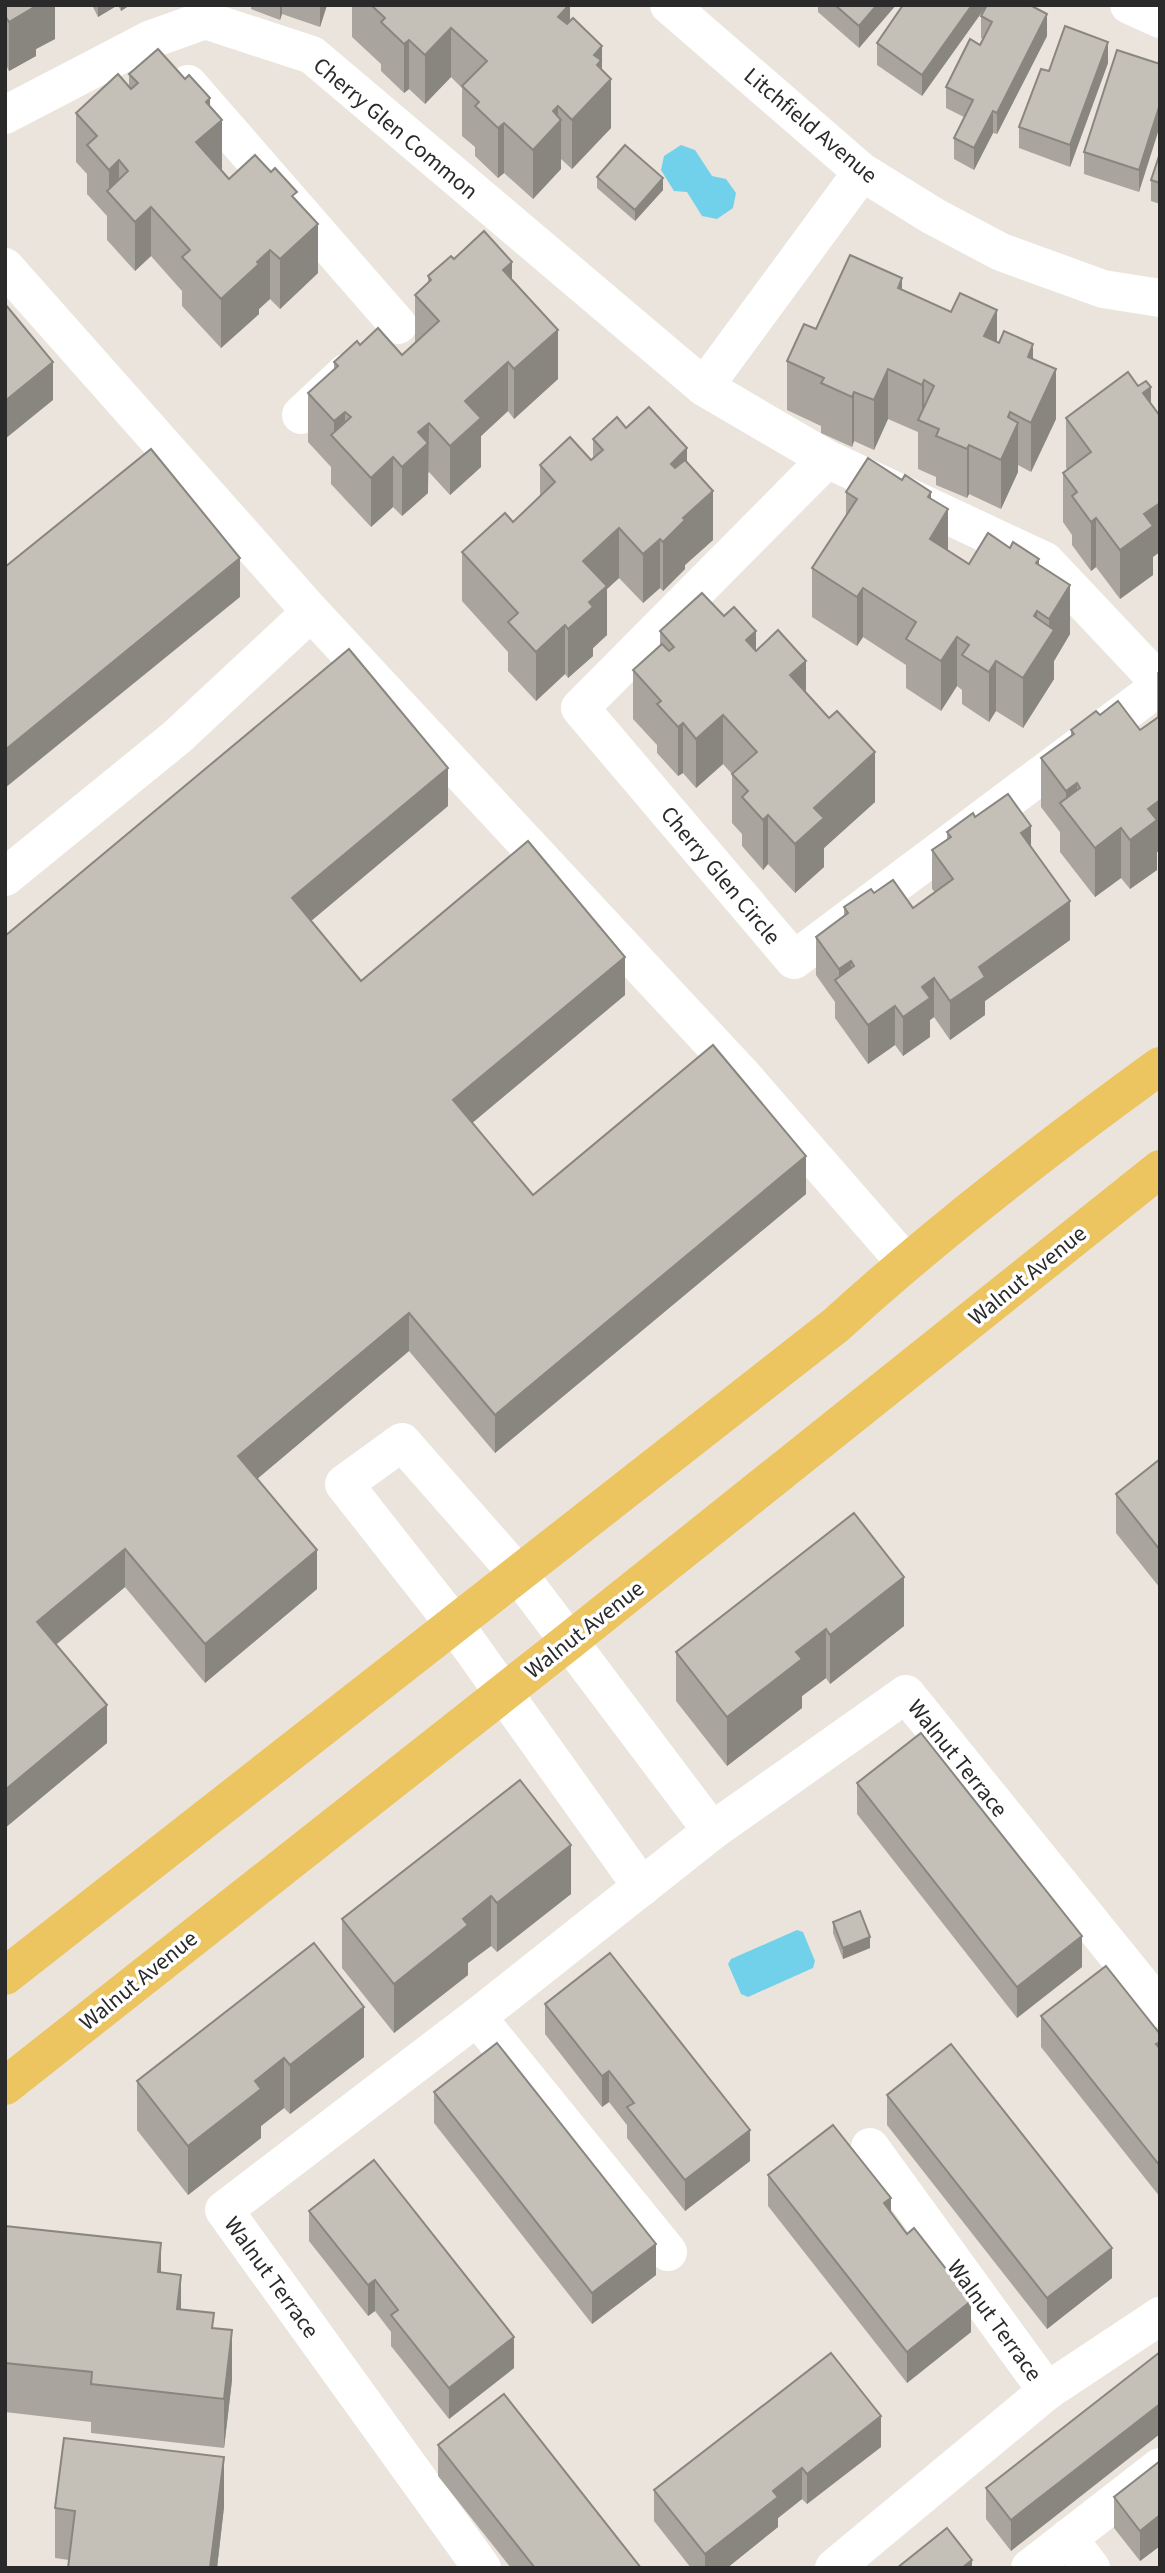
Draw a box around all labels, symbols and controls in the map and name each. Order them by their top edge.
street label: Cherry Glen Common [306,49,485,207]
street label: Litchfield Avenue [737,60,885,191]
street label: Cherry Glen Circle [653,799,789,952]
street label: Walnut Avenue [961,1217,1093,1333]
street label: Walnut Avenue [518,1572,651,1687]
street label: Walnut Terrace [900,1692,1016,1824]
street label: Walnut Avenue [72,1922,204,2038]
street label: Walnut Terrace [216,2210,327,2345]
street label: Walnut Terrace [939,2253,1050,2388]

